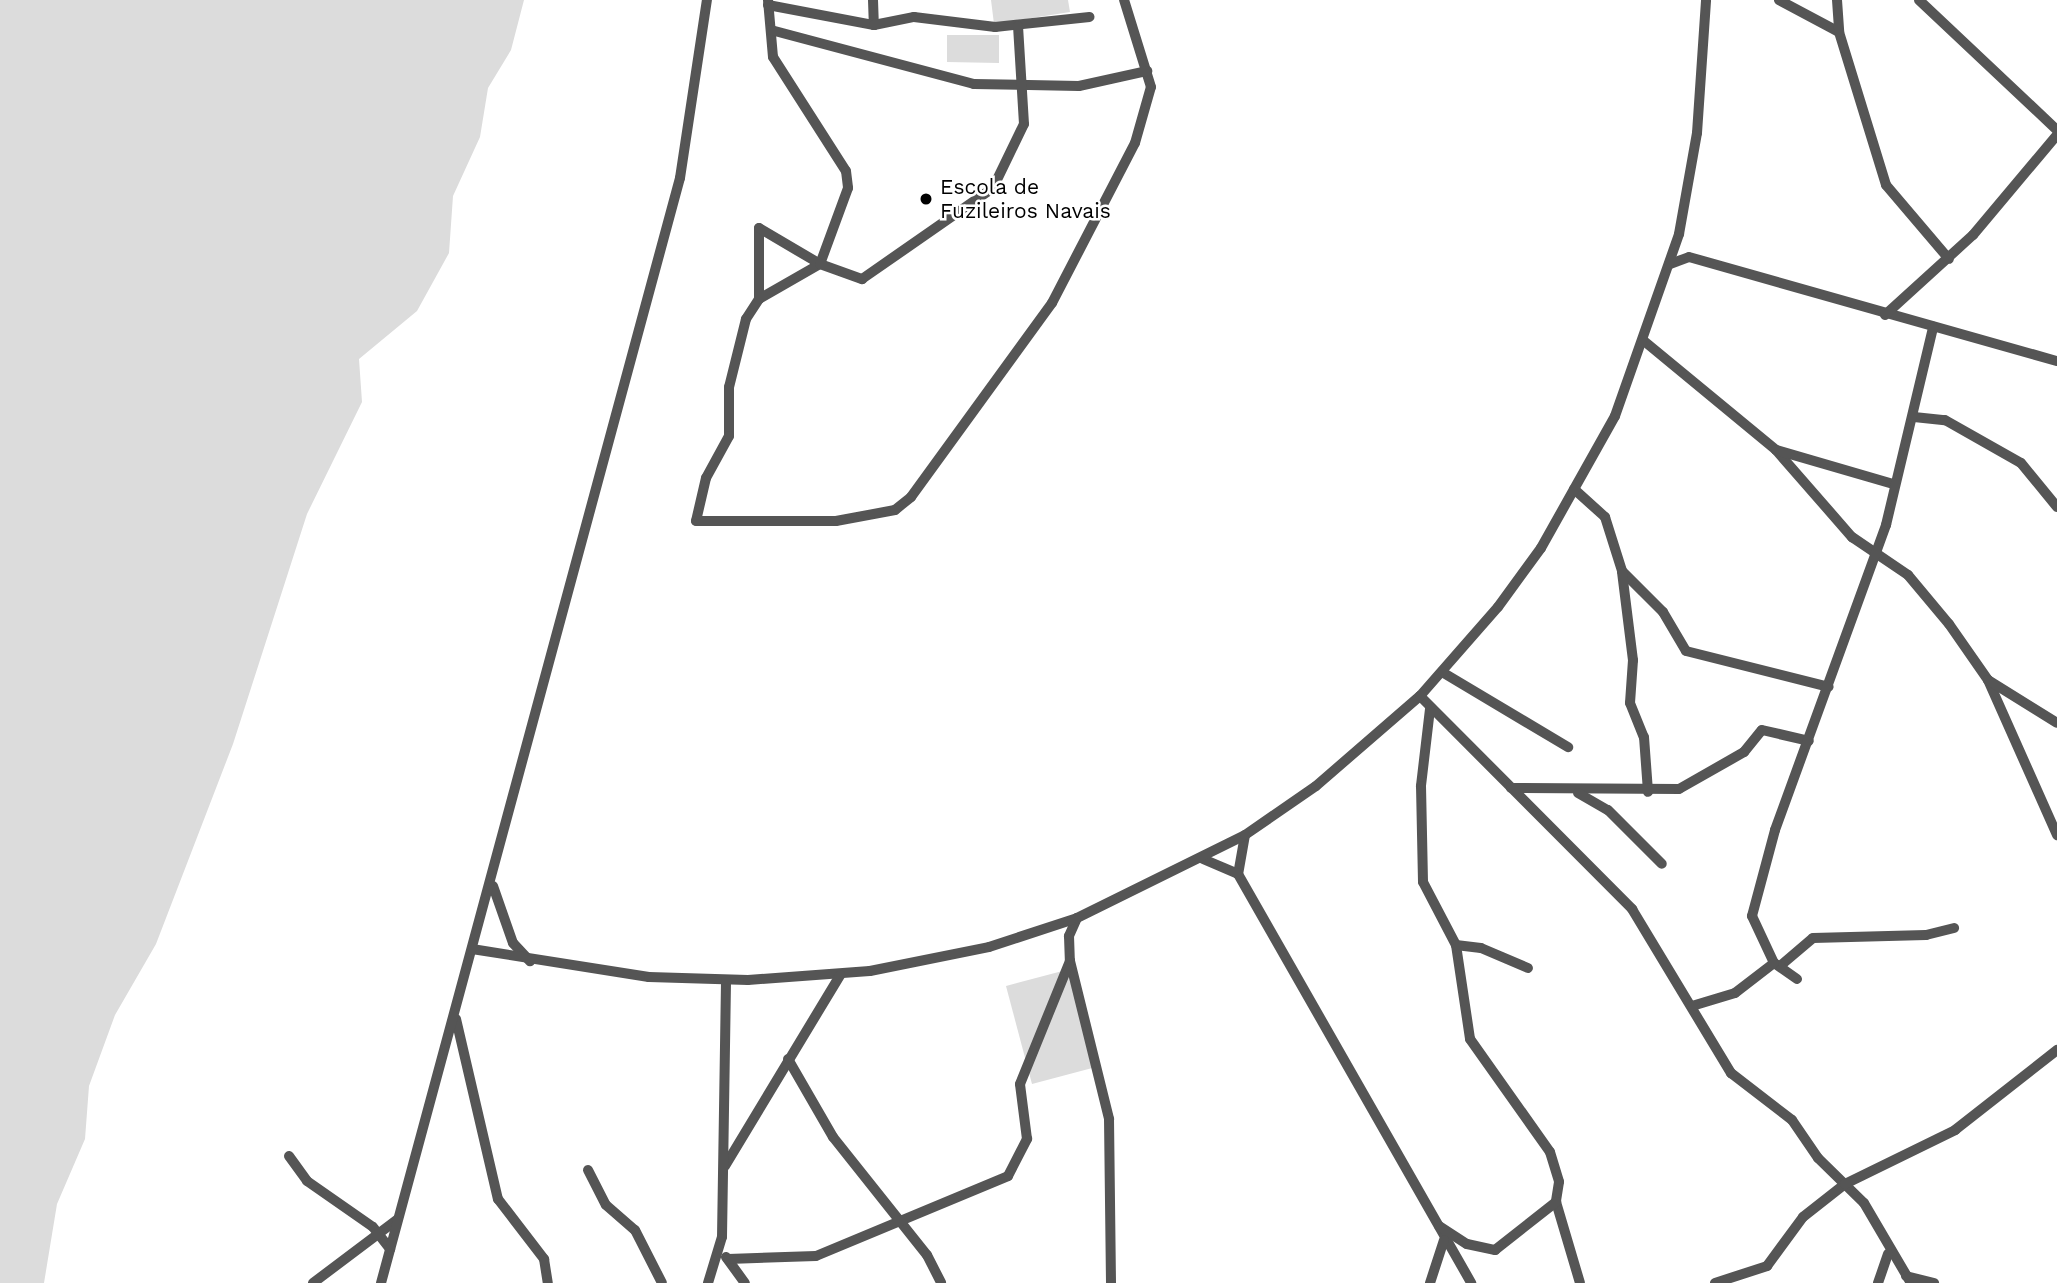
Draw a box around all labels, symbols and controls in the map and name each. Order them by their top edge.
place label: Escola de Fuzileiros Navais [940,174,1111,224]
marker: Escola de Fuzileiros Navais [918,191,934,207]

